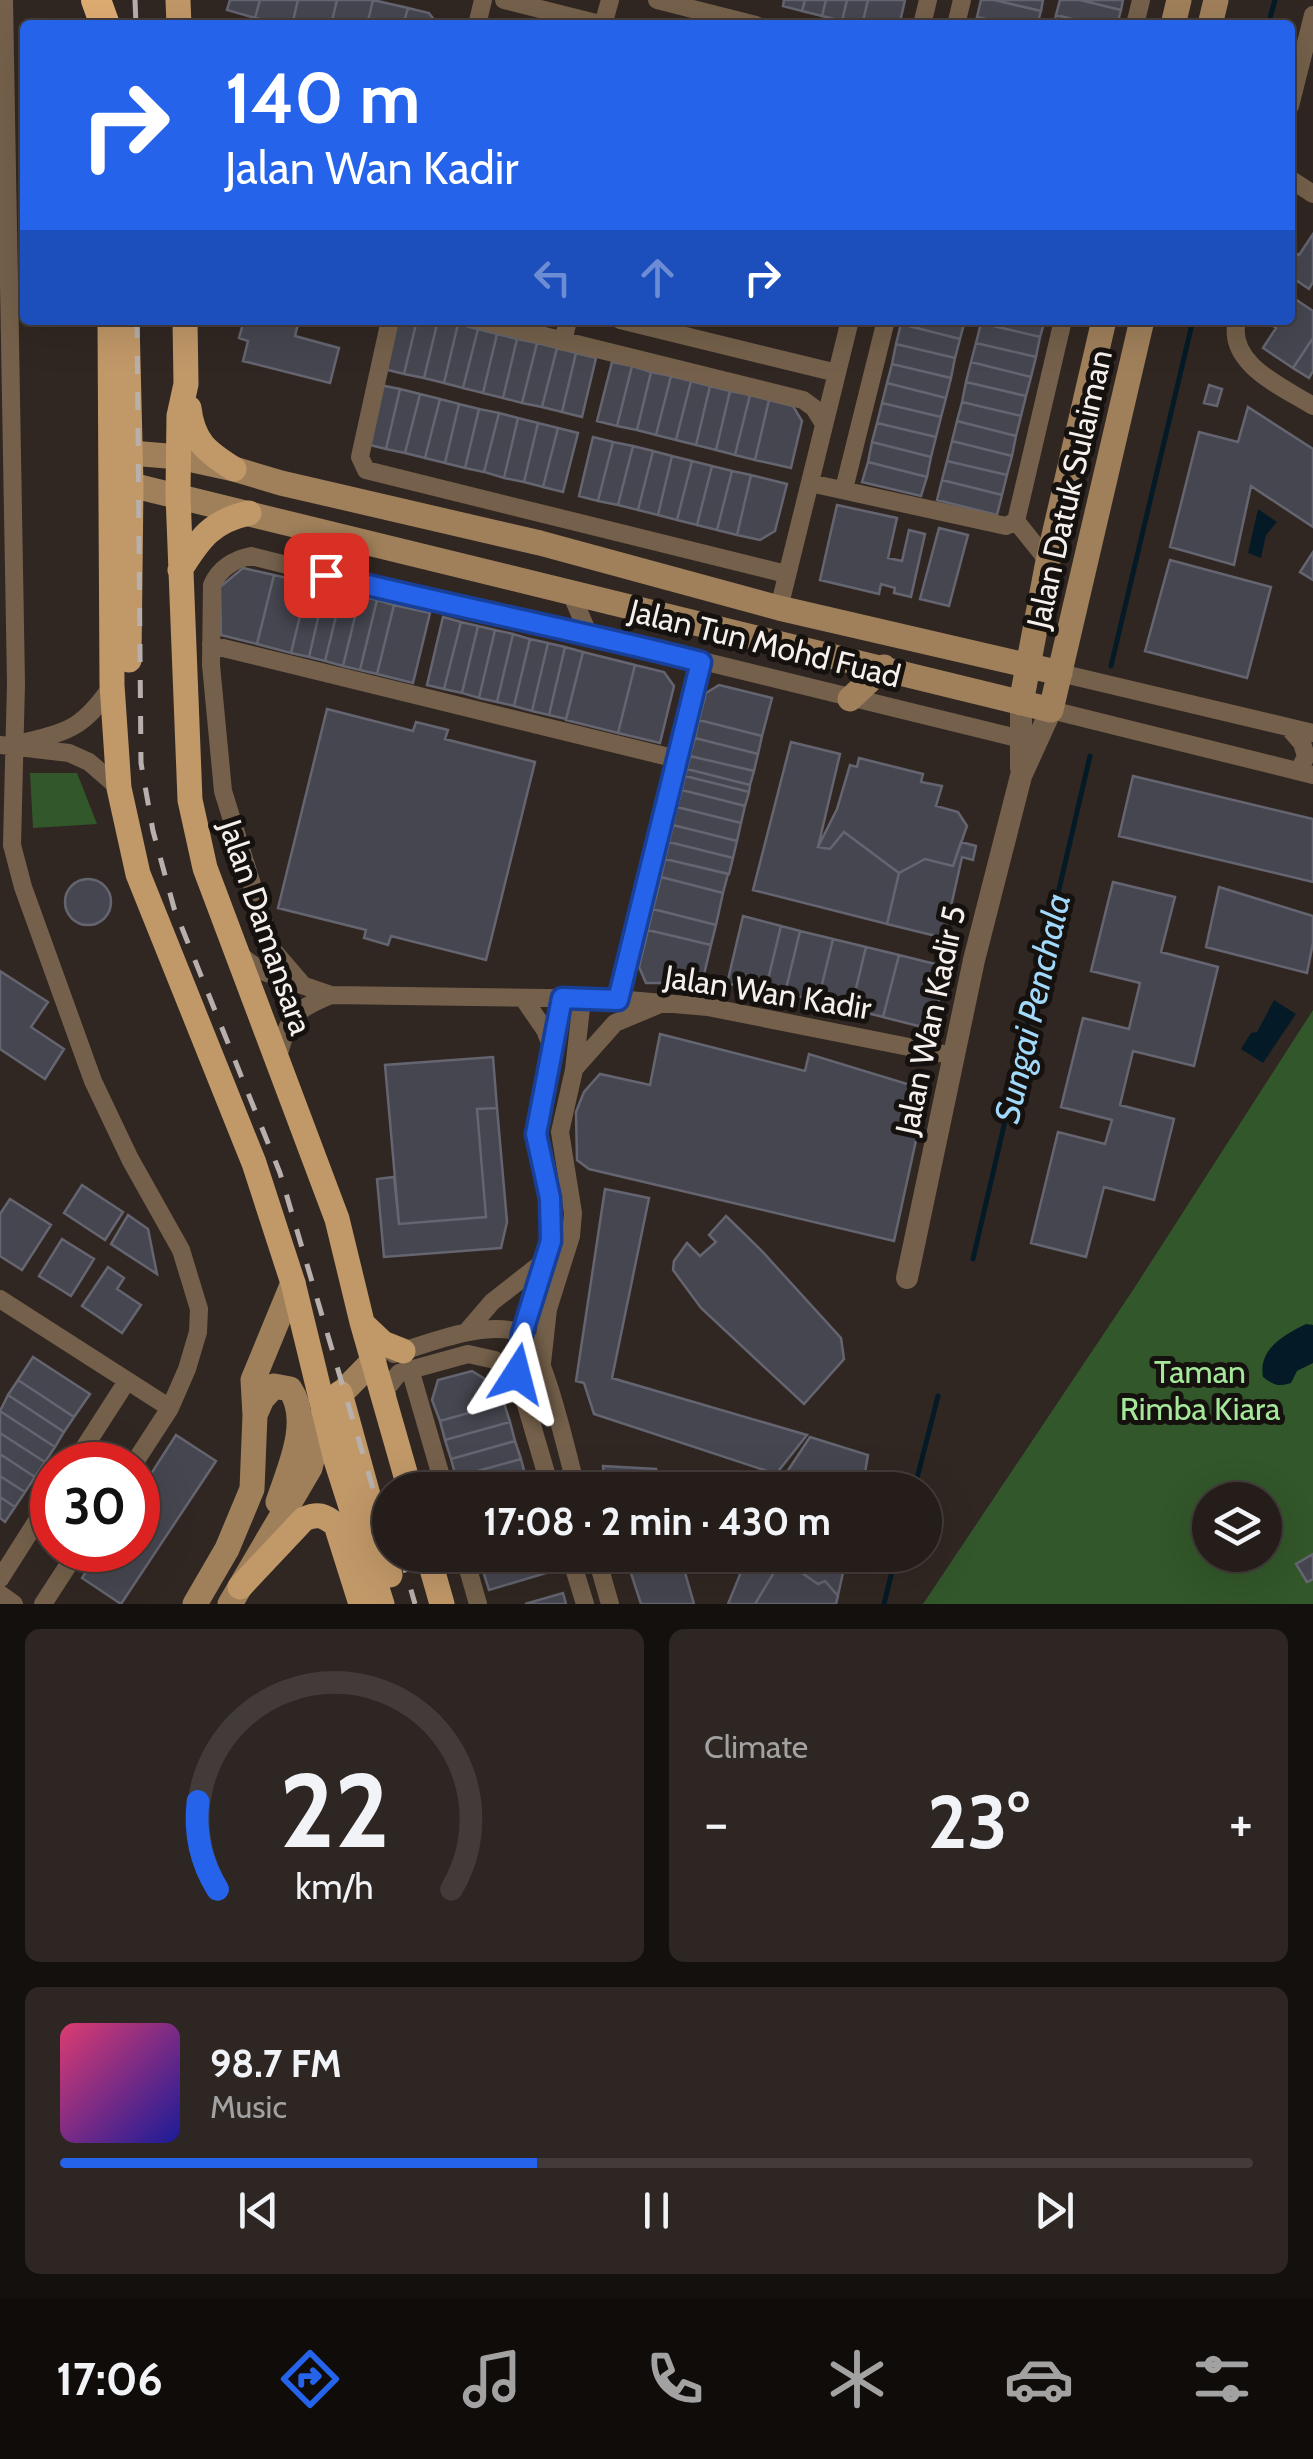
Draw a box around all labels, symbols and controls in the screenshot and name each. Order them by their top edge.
text: 140 m [225,55,420,141]
icon: right [60,60,190,190]
text: Jalan Wan Kadir [225,141,519,195]
icon: left [525,250,580,305]
icon: ahead [630,250,685,305]
icon: right [735,250,790,305]
street label: Jalan Datuk Sulaiman [1018,346,1120,633]
pin [284,533,369,618]
icon: arrive [299,548,354,603]
street label: Jalan Tun Mohd Fuad [624,590,905,696]
street label: Jalan Damansara [211,813,321,1040]
water label: Sungai Penchala [985,889,1079,1127]
street label: Jalan Wan Kadir 5 [886,902,973,1139]
street label: Jalan Wan Kadir [661,956,875,1028]
position arrow [465,1322,569,1426]
park label: Taman Rimba Kiara [1120,1352,1281,1428]
speed limit sign: 30 [30,1442,160,1572]
map controls [1192,1482,1282,1572]
button: layers [1192,1482,1282,1572]
text: 17:08 · 2 min · 430 m [483,1498,831,1545]
text: Climate [704,1727,808,1766]
text: 22 [279,1747,390,1873]
text: 23° [928,1776,1029,1867]
text: − [704,1789,728,1856]
text: + [1229,1789,1253,1856]
text: km/h [295,1865,374,1908]
text: 98.7 FM [210,2040,342,2087]
text: Music [210,2087,287,2126]
icon: previous [231,2183,286,2238]
icon: pause [629,2183,684,2238]
icon: next [1027,2183,1082,2238]
icon: directions [275,2344,345,2414]
icon: music [457,2344,527,2414]
icon: phone [640,2344,710,2414]
icon: climate [822,2344,892,2414]
icon: car [1004,2344,1074,2414]
icon: filters [1187,2344,1257,2414]
text: 17:06 [56,2352,163,2406]

